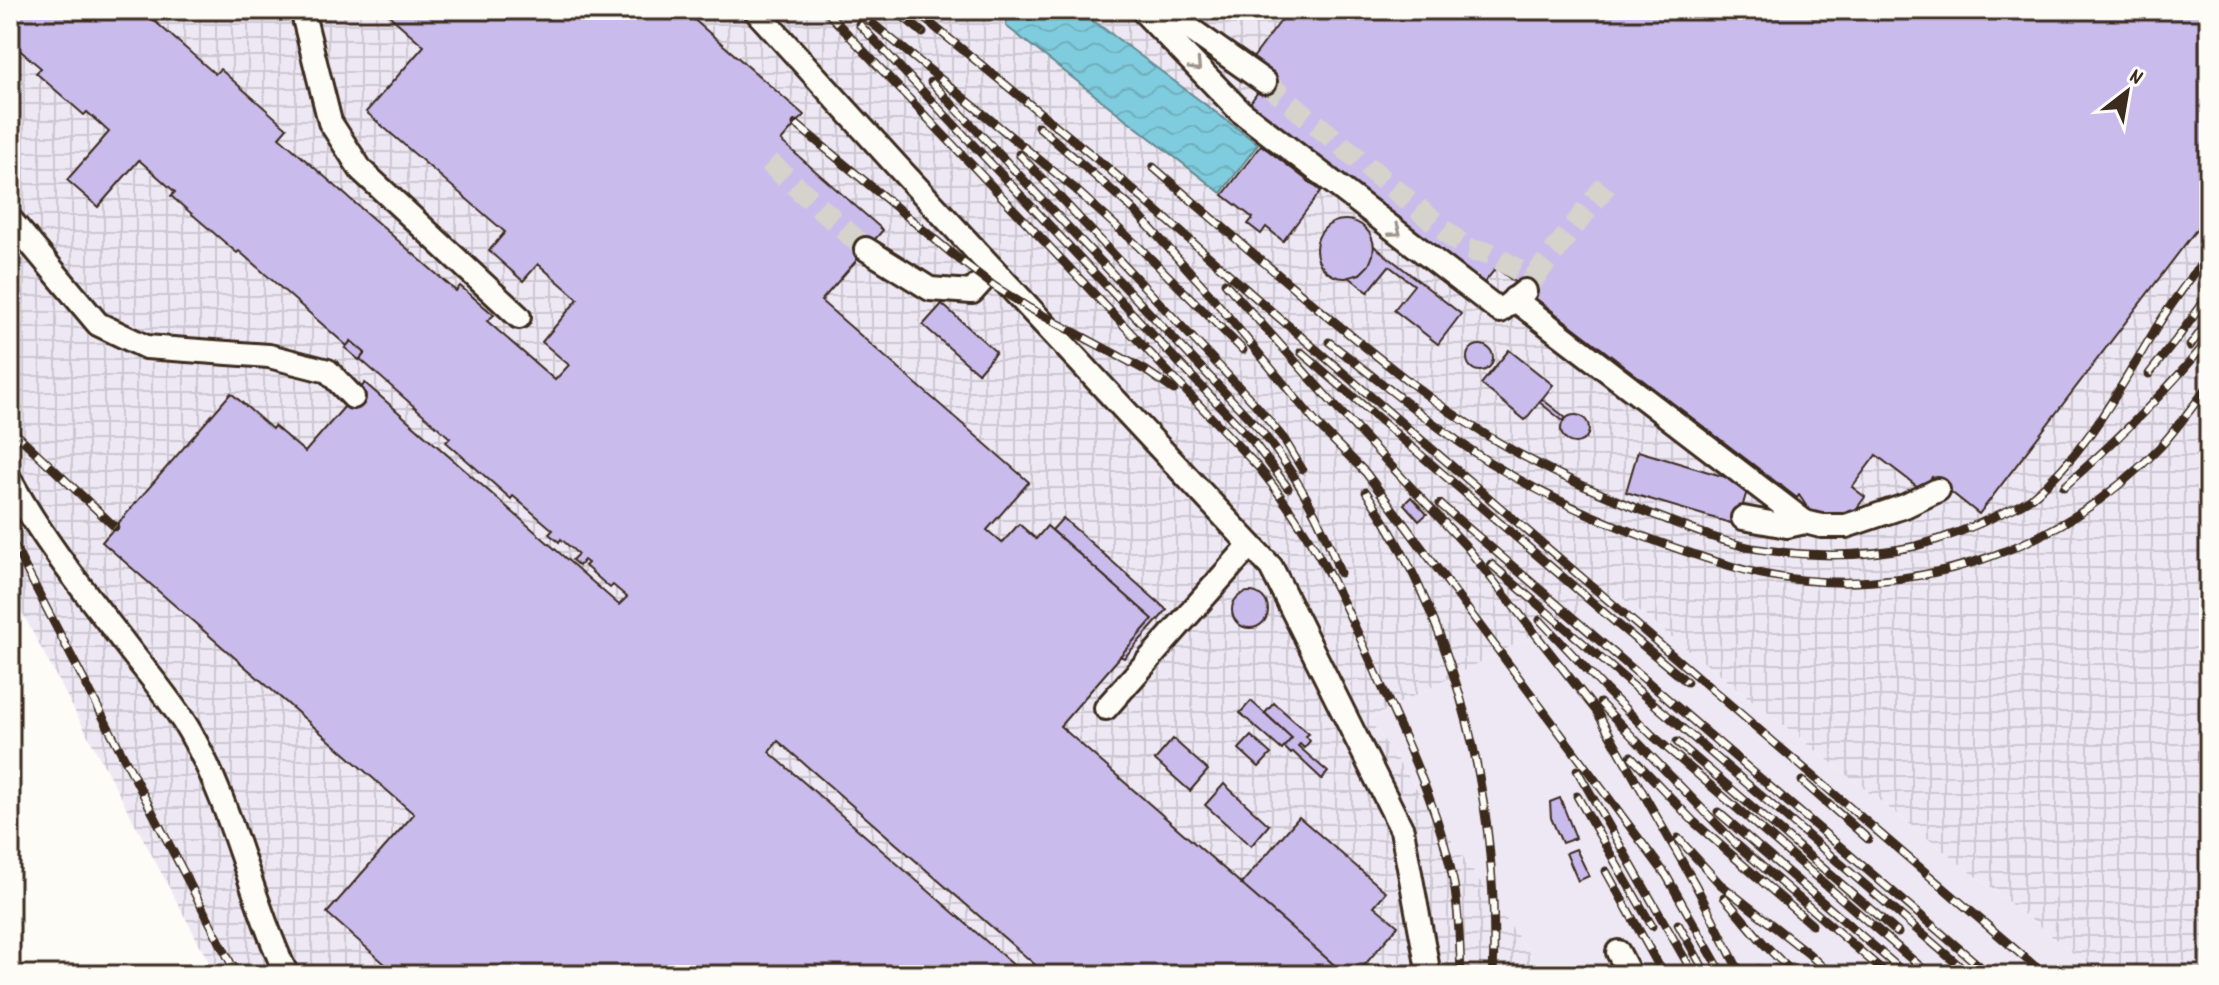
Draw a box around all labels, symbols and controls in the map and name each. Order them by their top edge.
north arrow [2087,52,2167,132]
one-way arrow [1187,57,1201,71]
text: N [2123,62,2148,94]
one-way arrow [1387,222,1402,236]

